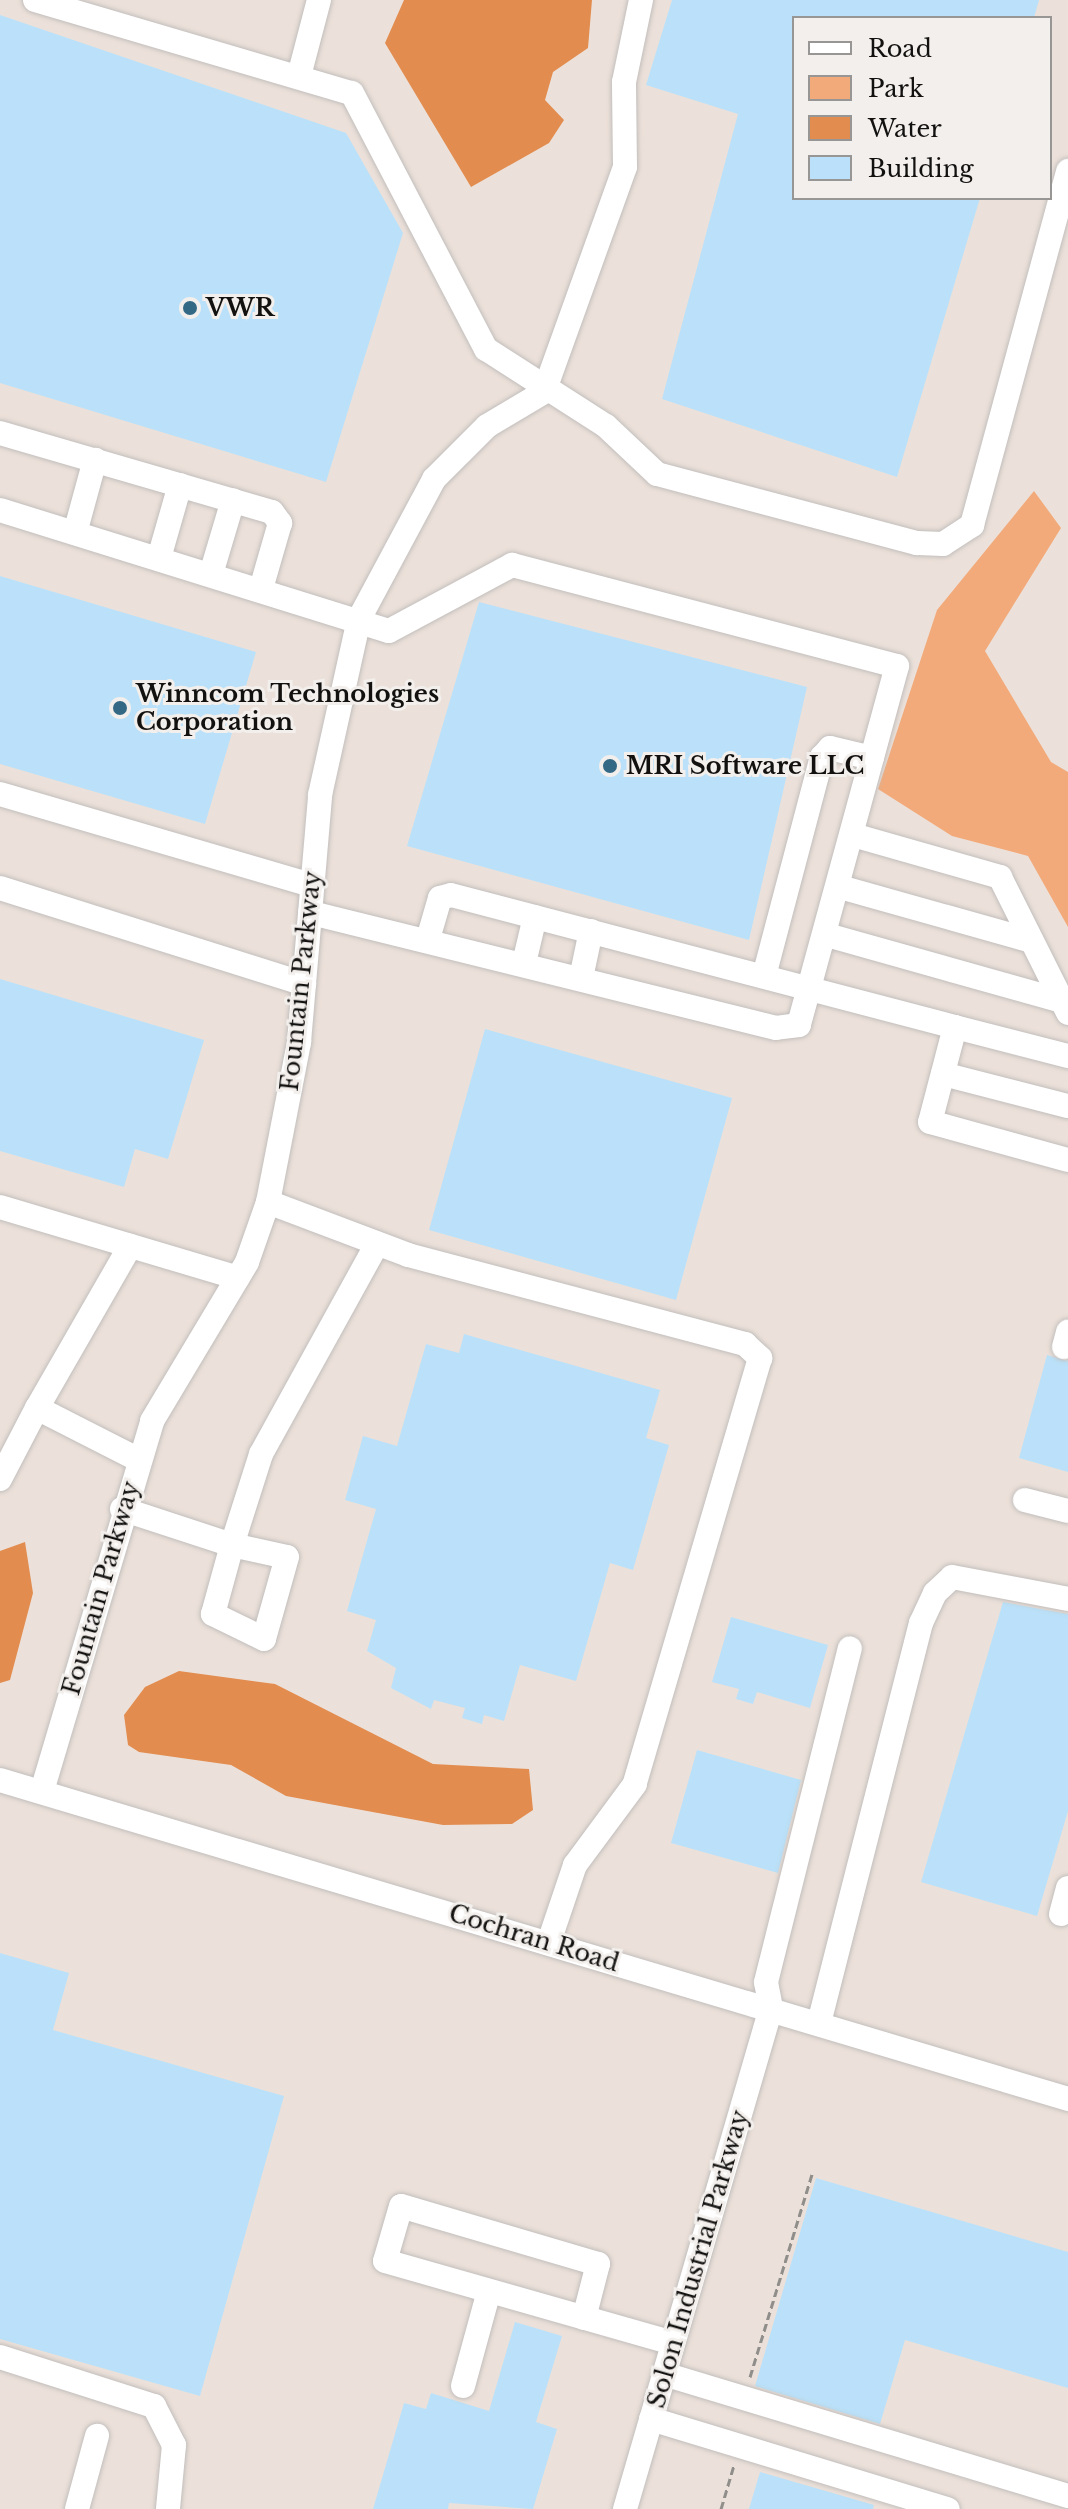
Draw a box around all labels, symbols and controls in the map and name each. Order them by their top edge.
legend [792,16,1052,200]
text: Road [868,34,932,63]
text: Park [868,74,924,103]
text: Water [868,114,942,143]
text: Building [868,154,974,183]
place label: VWR [206,294,274,322]
marker: VWR [181,299,199,317]
place label: Winncom Technologies Corporation [136,680,440,736]
marker: Winncom Technologies Corporation [111,699,129,717]
place label: MRI Software LLC [626,752,864,780]
marker: MRI Software LLC [601,757,619,775]
street label: Fountain Parkway [275,869,327,1093]
street label: Fountain Parkway [57,1478,145,1698]
street label: Cochran Road [445,1898,623,1978]
street label: Solon Industrial Parkway [642,2107,754,2411]

